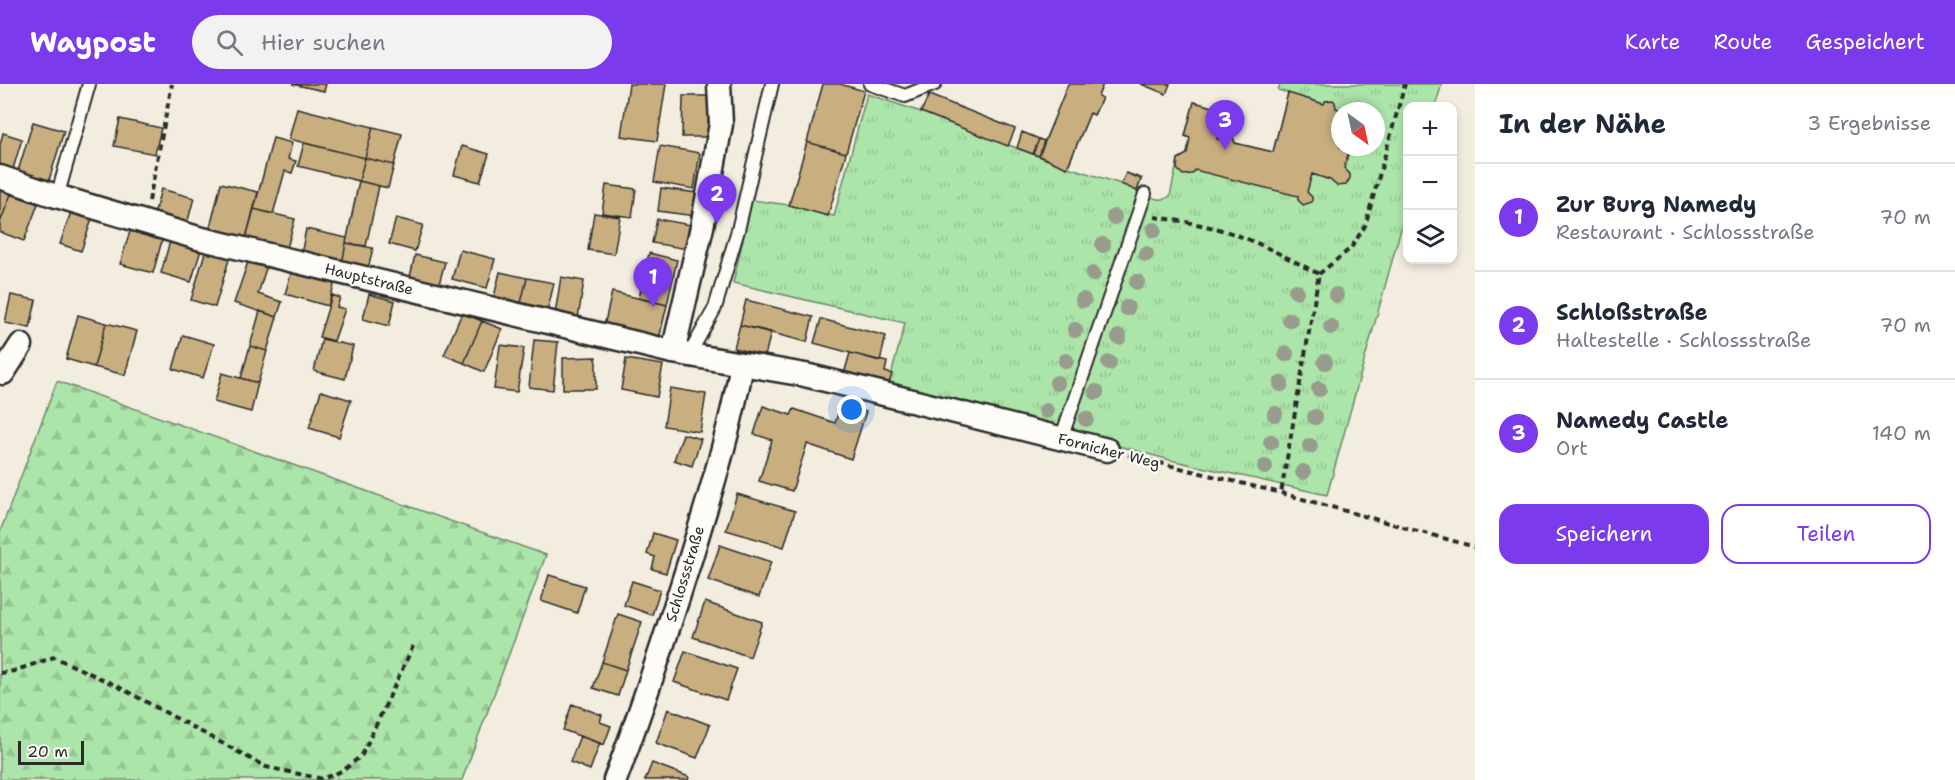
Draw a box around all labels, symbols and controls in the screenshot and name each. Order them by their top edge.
search box [192,15,612,69]
text: Waypost [30,23,156,61]
icon: search [213,26,246,59]
text: Hier suchen [261,28,385,57]
text: Karte [1625,28,1680,56]
text: Route [1713,28,1772,56]
text: Gespeichert [1805,28,1925,56]
pin: 3 [1206,100,1244,150]
north arrow [1331,102,1385,156]
map controls [1403,102,1457,264]
button: + [1403,102,1457,156]
text: In der Nähe [1499,106,1666,141]
text: 3 Ergebnisse [1807,110,1931,136]
button: − [1403,156,1457,210]
pin: 2 [698,174,736,224]
text: Zur Burg Namedy [1556,190,1756,219]
text: 1 [1514,204,1523,230]
text: 70 m [1879,204,1931,230]
button: layers [1403,210,1457,264]
text: Restaurant · Schlossstraße [1556,219,1815,245]
street label: Hauptstraße [323,258,415,300]
pin: 1 [634,258,672,307]
text: Schloßstraße [1556,298,1708,327]
text: 2 [1512,312,1526,338]
text: 70 m [1879,312,1931,338]
text: Haltestelle · Schlossstraße [1556,327,1811,353]
your location [837,395,866,424]
text: Namedy Castle [1556,406,1728,435]
text: 3 [1512,420,1526,446]
text: 140 m [1872,420,1931,446]
street label: Fornicher Weg [1056,429,1162,473]
text: Ort [1556,435,1588,461]
button: Speichern [1499,504,1709,564]
button: Teilen [1721,504,1931,564]
street label: Schlossstraße [661,524,709,624]
scale bar [18,738,84,766]
text: 20 m [27,741,68,762]

